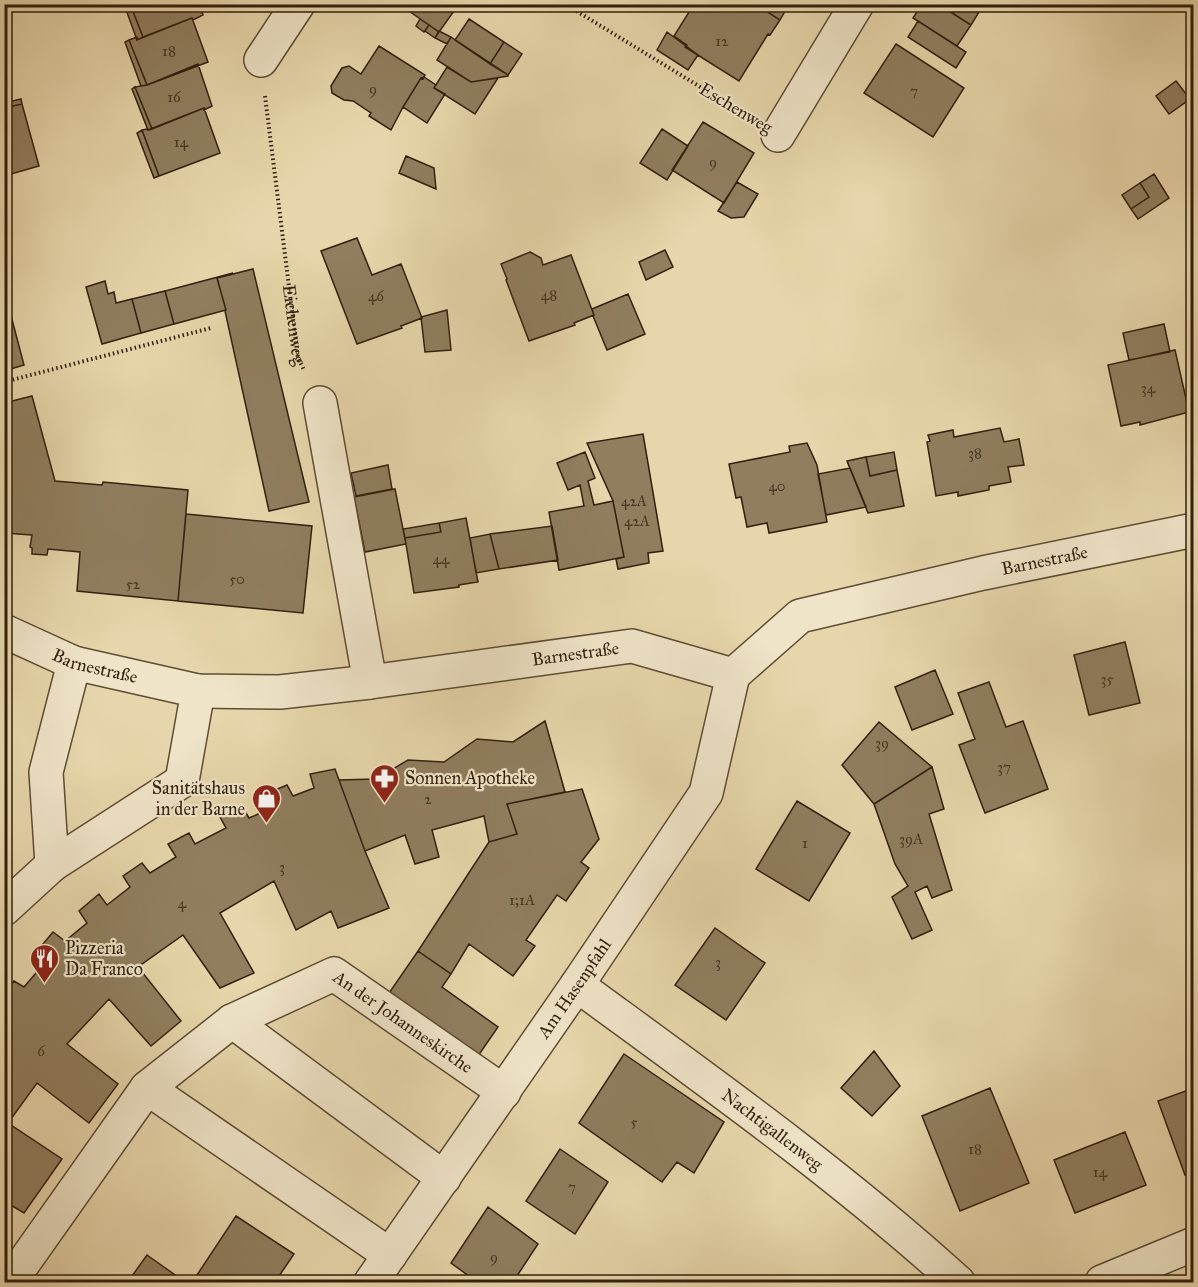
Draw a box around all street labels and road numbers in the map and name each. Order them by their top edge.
street label: Eschenweg [695,78,777,140]
street label: Eichenweg [278,283,311,369]
street label: Barnestraße [999,541,1090,580]
street label: Barnestraße [531,637,620,671]
street label: Barnestraße [49,644,140,688]
street label: Am Hasenpfahl [532,934,616,1043]
street label: An der Johanneskirche [328,965,477,1078]
street label: Nachtigallenweg [717,1084,828,1176]

